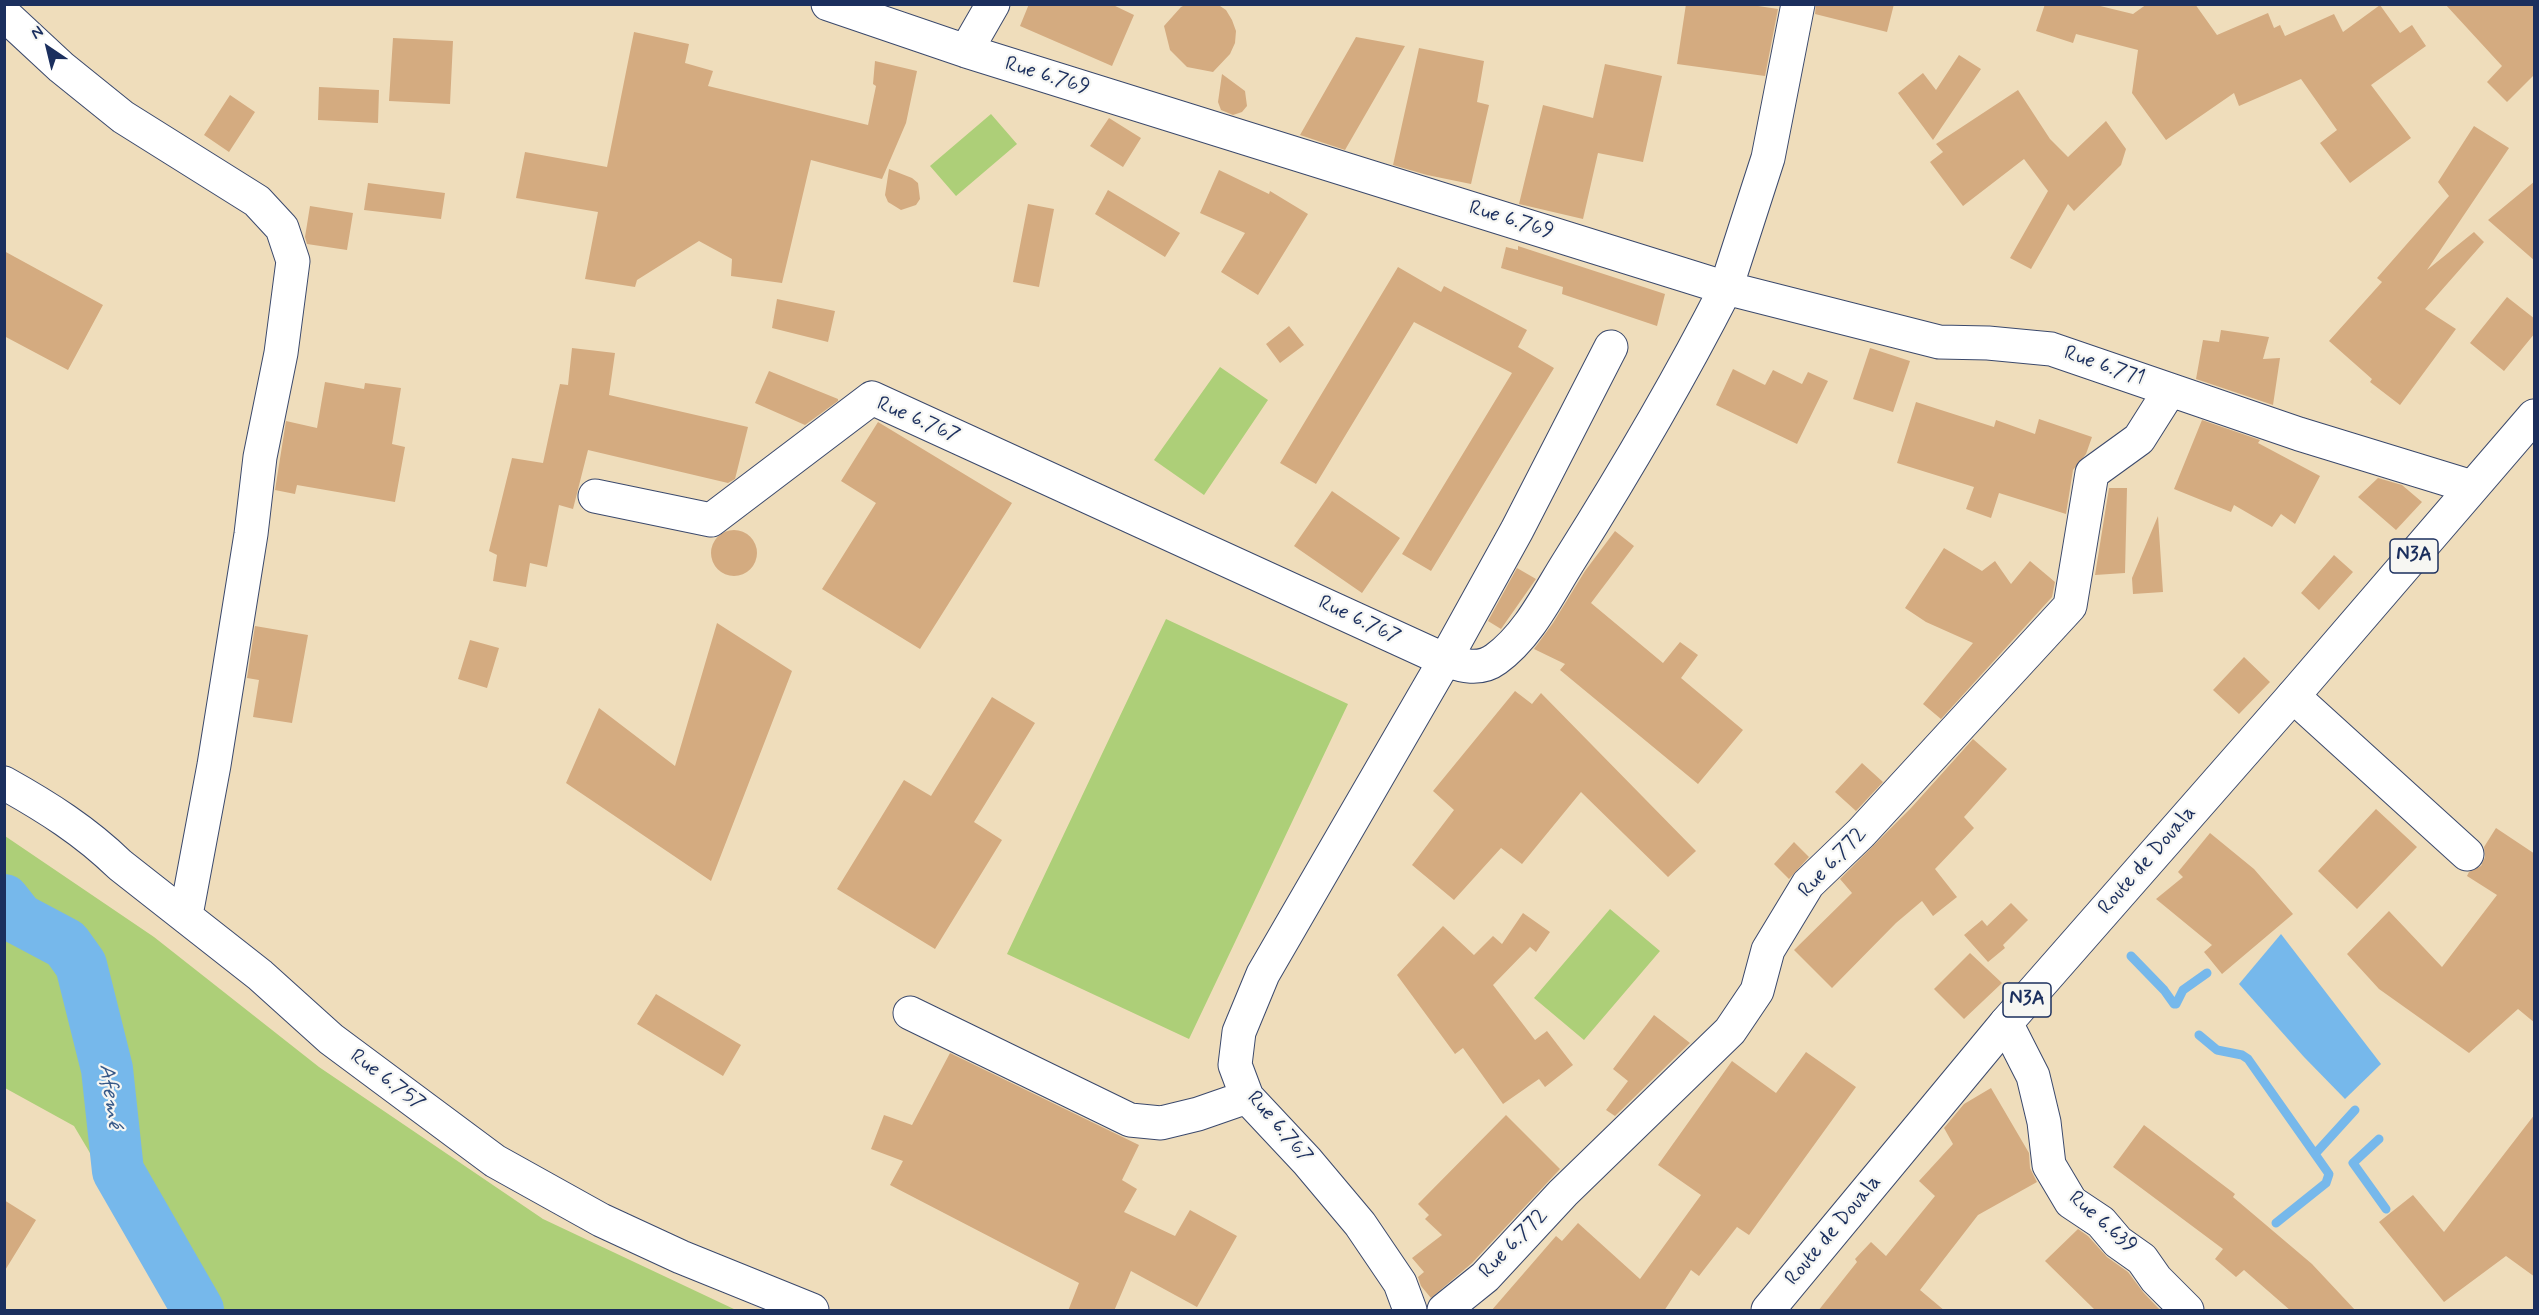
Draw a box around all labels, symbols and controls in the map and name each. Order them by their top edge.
north arrow [18,18,78,78]
text: N [27,21,48,45]
street label: Rue 6.769 [1002,52,1092,102]
street label: Rue 6.769 [1466,196,1556,246]
street label: Rue 6.771 [2060,342,2148,392]
street label: Rue 6.767 [873,392,963,450]
road number: N3A [2390,539,2438,573]
street label: Rue 6.767 [1314,591,1404,651]
street label: Route de Douala [2094,801,2202,921]
street label: Rue 6.772 [1794,822,1872,904]
road number: N3A [2003,983,2051,1017]
street label: Rue 6.757 [344,1045,430,1117]
water label: Afemé [91,1062,127,1130]
street label: Rue 6.767 [1241,1087,1317,1169]
street label: Route de Douala [1781,1171,1887,1291]
street label: Rue 6.639 [2063,1186,2141,1260]
street label: Rue 6.772 [1474,1204,1554,1284]

